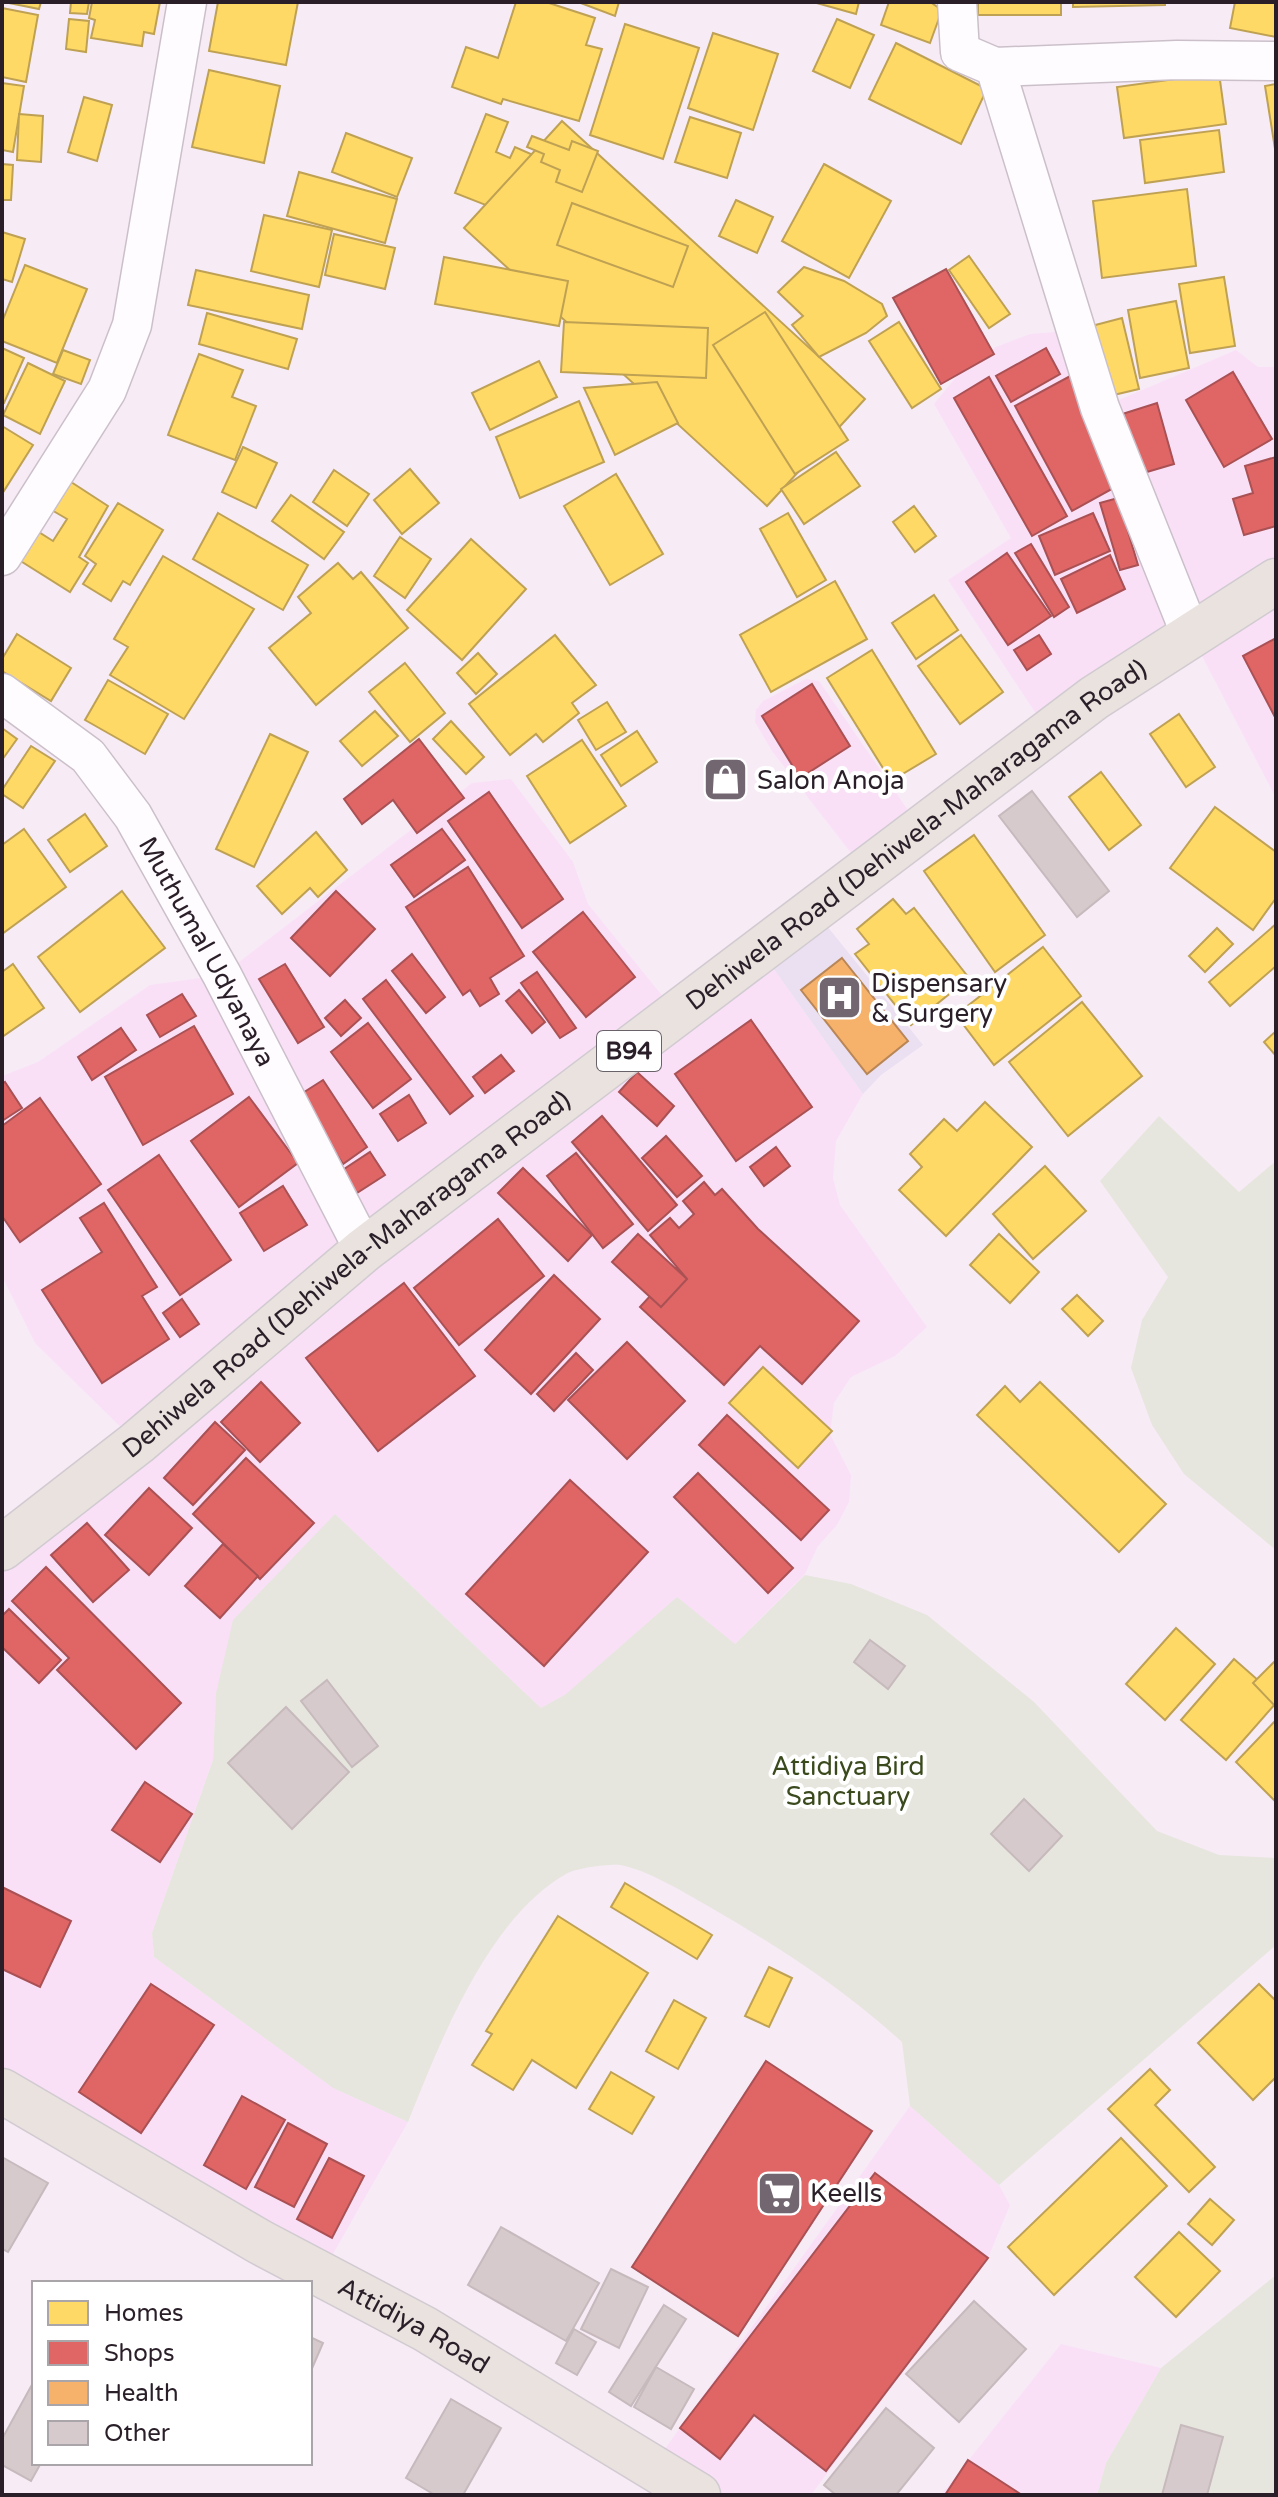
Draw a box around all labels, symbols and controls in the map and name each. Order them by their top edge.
street label: Dehiwela Road (Dehiwela-Maharagama Road) [680,653,1153,1017]
shop icon: Salon Anoja [702,756,750,804]
place label: Salon Anoja [757,765,905,796]
street label: Muthumal Udyanaya [132,831,281,1072]
place label: Dispensary & Surgery [871,968,1007,1029]
hospital icon: Dispensary & Surgery [816,974,864,1022]
road number: B94 [597,1031,661,1071]
street label: Dehiwela Road (Dehiwela-Maharagama Road) [116,1084,577,1465]
park label: Attidiya Bird Sanctuary [771,1751,925,1812]
supermarket icon: Keells [755,2169,803,2217]
place label: Keells [810,2178,882,2209]
street label: Attidiya Road [333,2271,495,2381]
legend [32,2281,312,2465]
text: Homes [104,2299,184,2328]
text: Shops [104,2339,174,2368]
text: Health [104,2379,179,2408]
text: Other [104,2419,171,2448]

